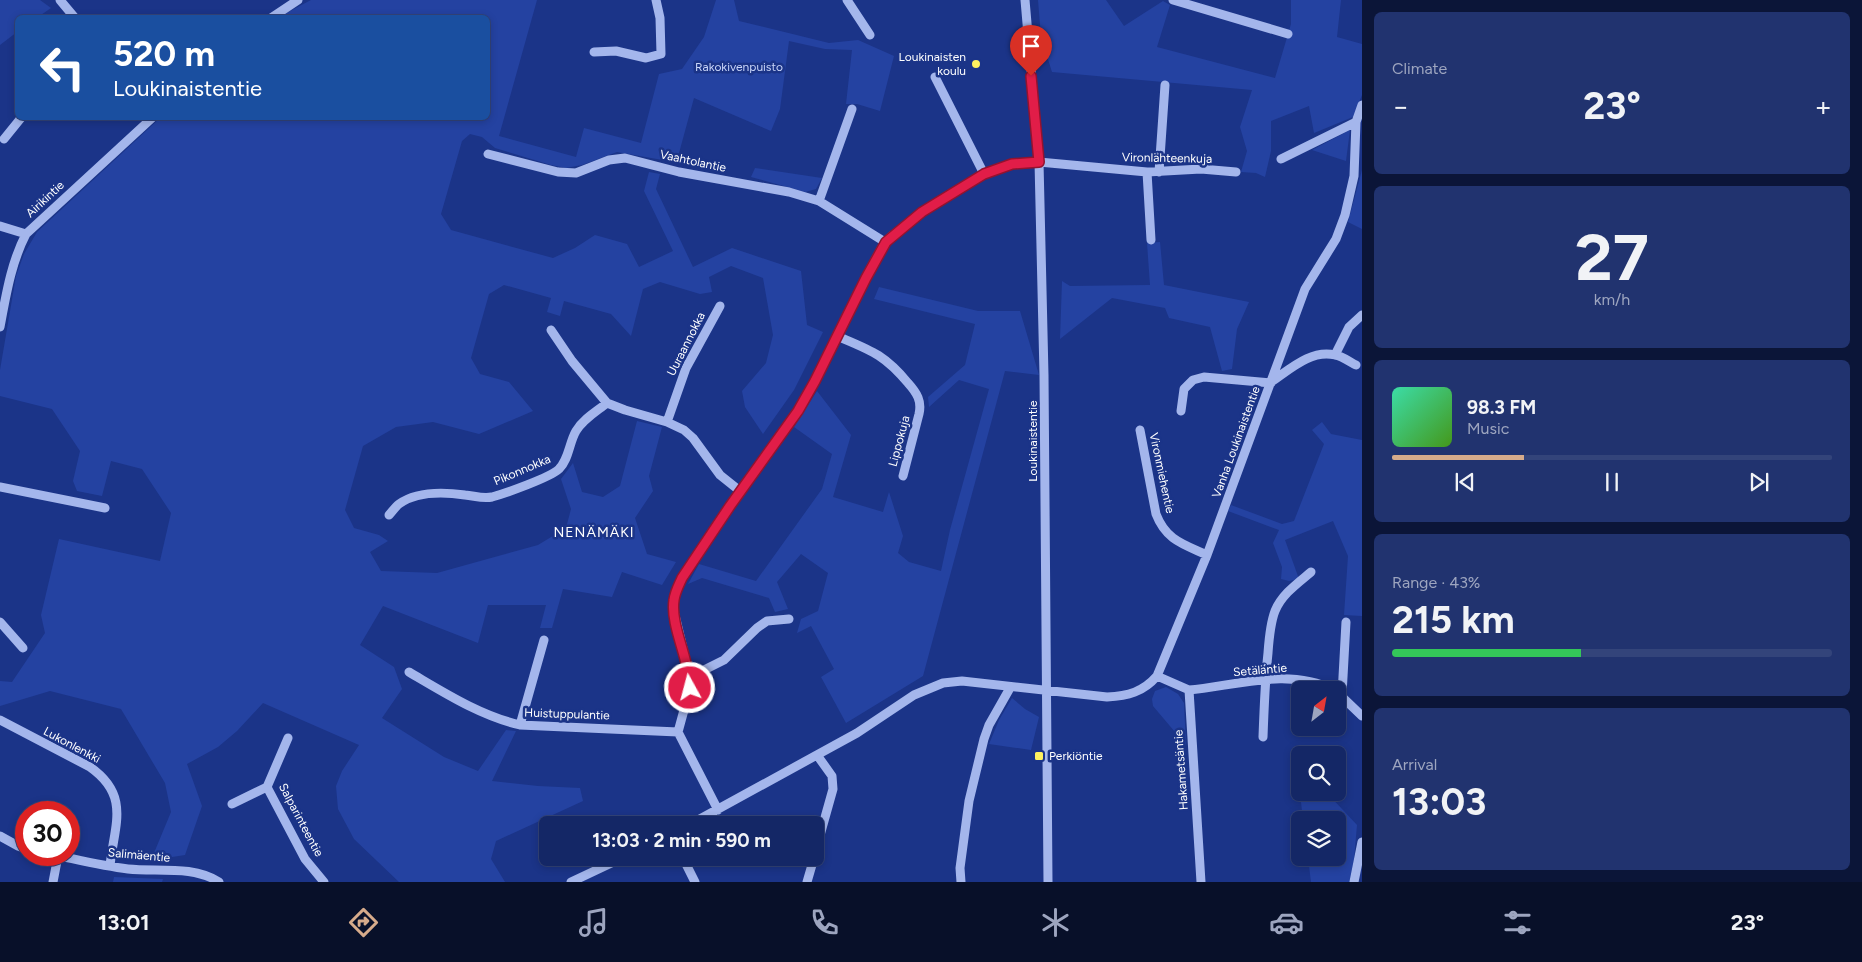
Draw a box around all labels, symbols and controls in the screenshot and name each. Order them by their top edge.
pin [1010,25,1052,76]
icon: arrive [1017,32,1045,60]
text: 520 m [113,33,215,75]
icon: left [30,35,95,100]
place label: Loukinaisten koulu [899,50,966,78]
marker: Loukinaisten koulu [970,58,982,70]
text: Climate [1392,59,1447,78]
park label: Rakokivenpuisto [695,60,783,74]
text: Loukinaistentie [113,75,262,102]
text: 23° [1583,83,1641,129]
text: − [1392,89,1409,123]
text: + [1815,89,1832,123]
street label: Vaahtolantie [658,147,728,175]
street label: Vironlähteenkuja [1122,150,1212,166]
street label: Airikintie [23,178,67,220]
text: 27 [1575,218,1649,296]
text: km/h [1594,290,1630,309]
street label: Uuraannokka [664,310,708,378]
street label: Vanha Loukinaistentie [1209,384,1263,500]
text: 98.3 FM [1467,396,1536,419]
street label: Loukinaistentie [1026,400,1040,482]
street label: Lippokuja [886,414,912,468]
text: Music [1467,419,1509,438]
street label: Vironmiehentie [1147,431,1177,515]
street label: Pikonnokka [491,452,553,488]
icon: previous [1451,468,1479,496]
icon: pause [1598,468,1626,496]
icon: next [1745,468,1773,496]
district label: NENÄMÄKI [553,524,635,541]
text: Range · 43% [1392,573,1480,592]
text: 215 km [1392,597,1515,643]
position arrow [663,661,715,713]
street label: Setäläntie [1233,661,1288,679]
north arrow [1291,681,1346,736]
map controls [1291,681,1346,866]
street label: Huistuppulantie [524,706,610,723]
street label: Lukonlenkki [41,724,103,766]
street label: Hakametsäntie [1171,729,1191,811]
button: search [1291,746,1346,801]
place label: Perkiöntie [1049,749,1103,763]
marker: Perkiöntie [1033,750,1045,762]
text: Arrival [1392,755,1437,774]
text: 13:03 [1392,779,1486,825]
street label: Salparinteentie [276,781,326,859]
speed limit sign: 30 [15,801,80,866]
button: layers [1291,811,1346,866]
text: 13:03 · 2 min · 590 m [592,829,771,852]
street label: Salimäentie [107,845,171,865]
icon: directions [346,905,381,940]
icon: music [576,905,611,940]
icon: phone [807,905,842,940]
icon: climate [1038,905,1073,940]
icon: car [1269,905,1304,940]
icon: filters [1500,905,1535,940]
text: 13:01 [98,909,150,936]
text: 23° [1731,909,1764,936]

